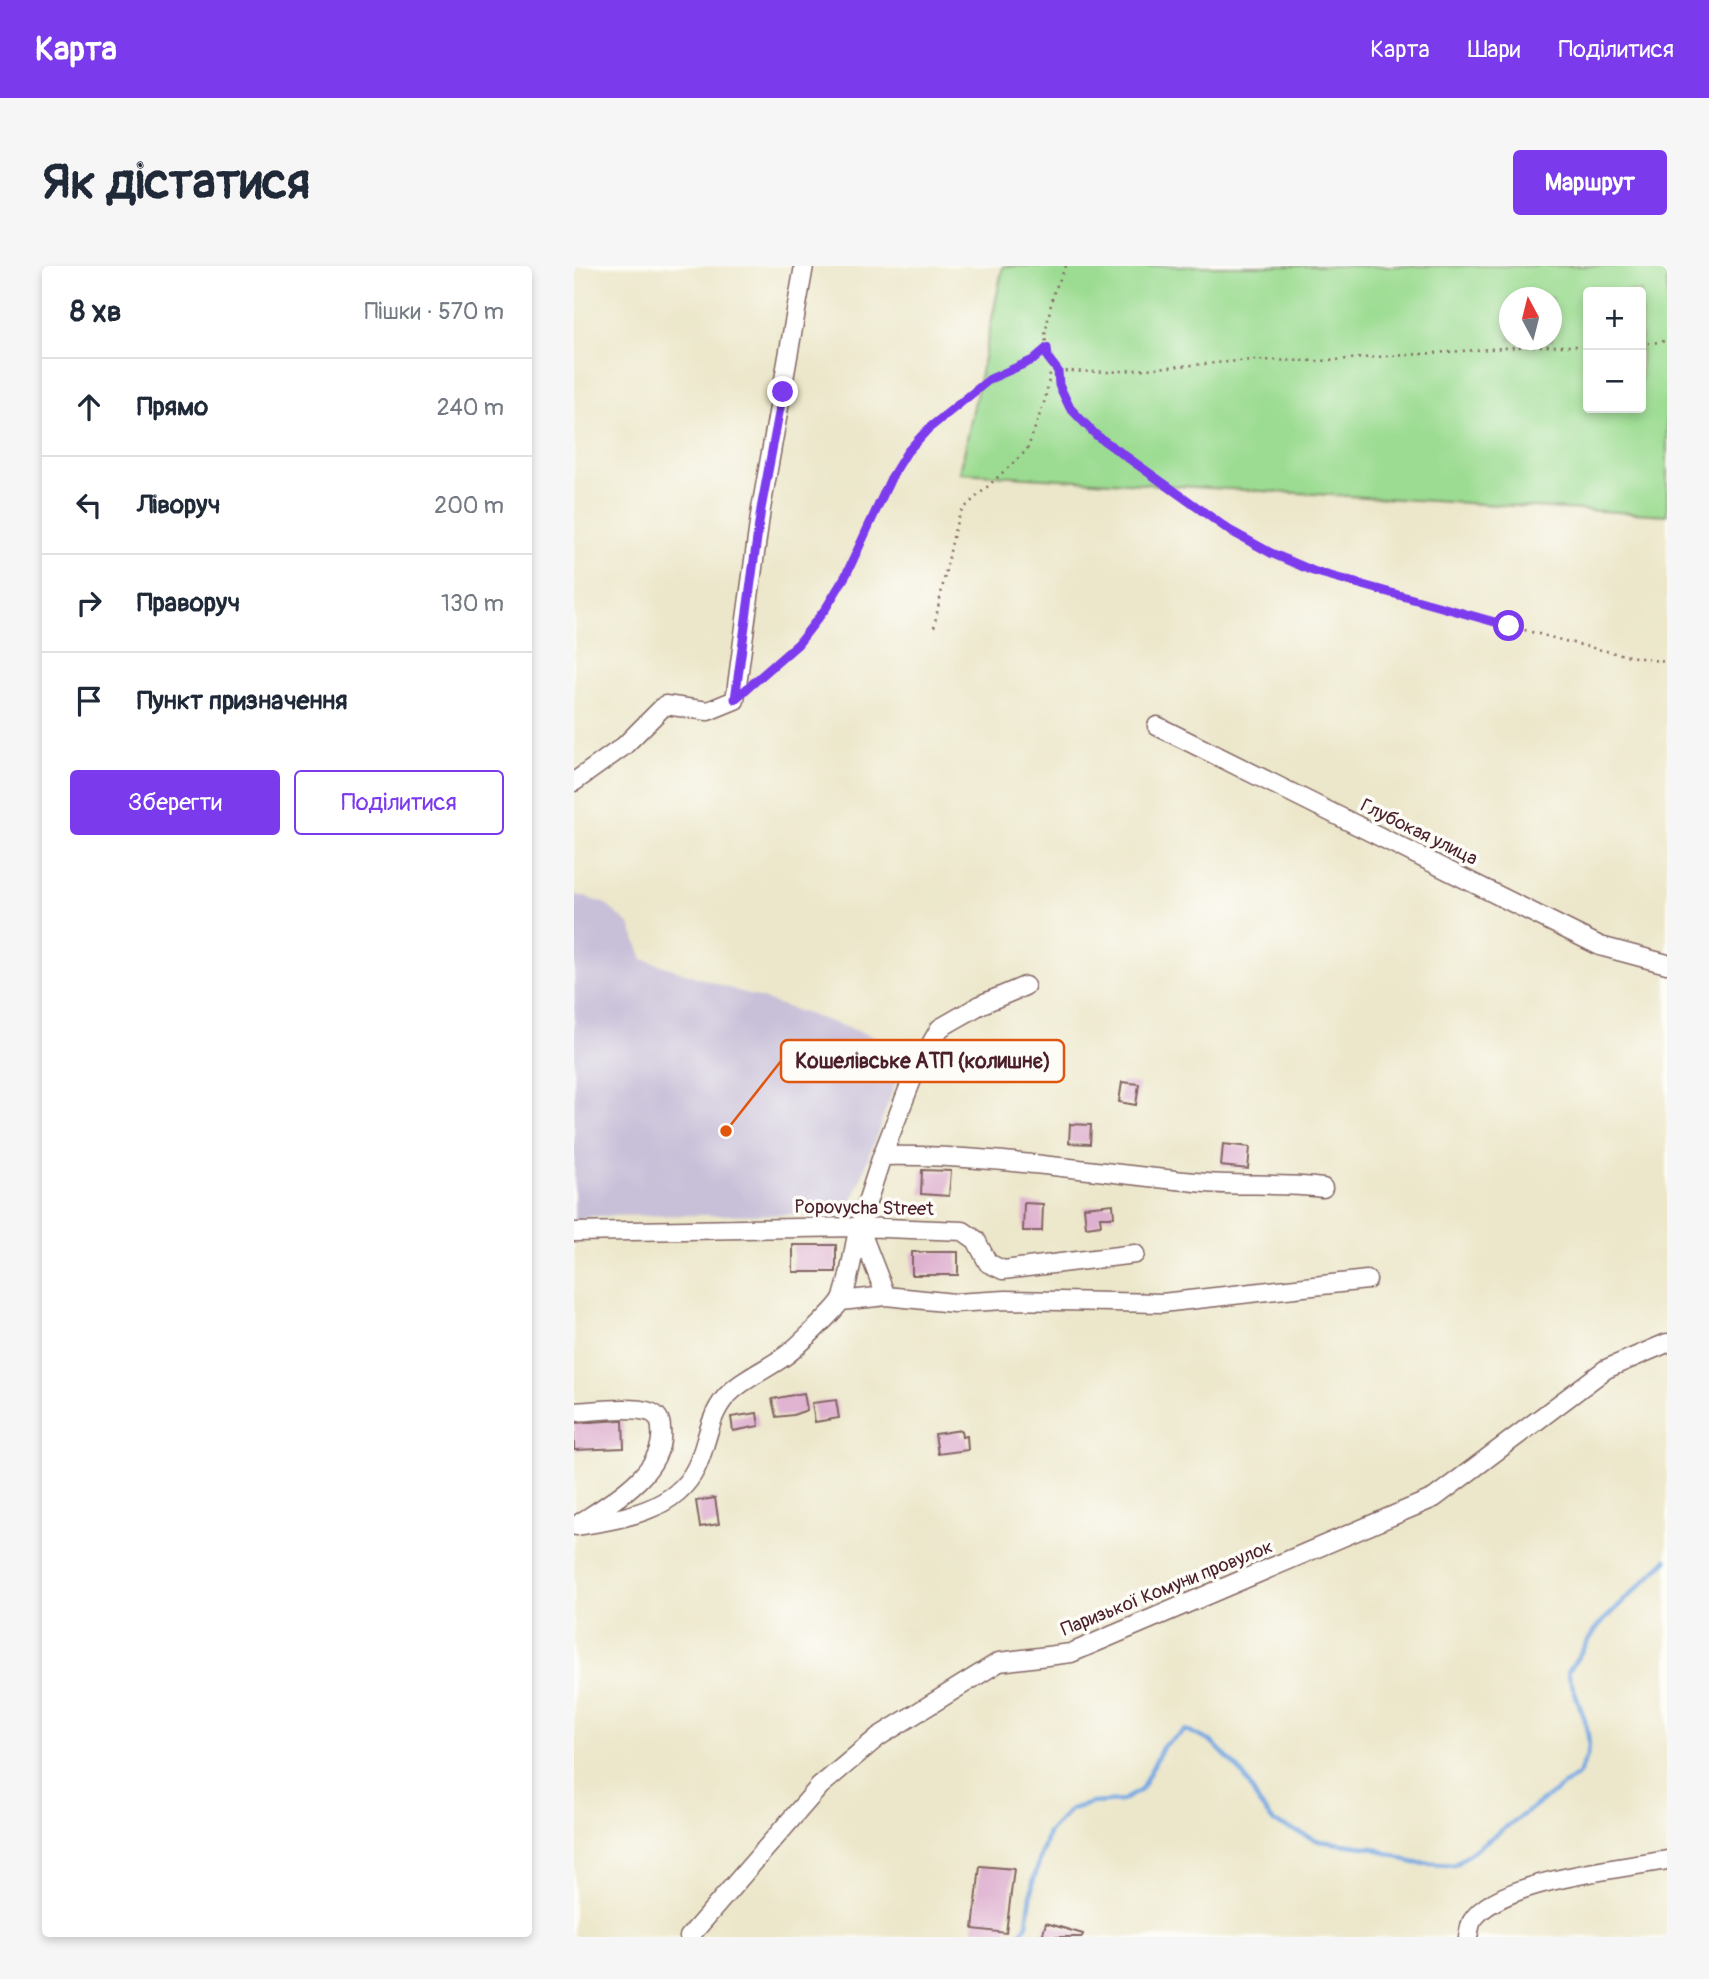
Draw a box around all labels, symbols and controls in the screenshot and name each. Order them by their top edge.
text: Карта [35,29,117,70]
text: Карта [1370,35,1430,64]
text: Шари [1468,35,1521,64]
text: Поділитися [1559,35,1674,64]
button: Маршрут [1513,150,1667,215]
text: Як дістатися [42,152,310,213]
north arrow [1499,287,1562,350]
map controls [1583,287,1646,413]
button: + [1583,287,1646,350]
text: 8 хв [70,293,121,330]
text: Пішки · 570 m [365,297,504,326]
button: − [1583,350,1646,413]
route end [767,376,798,407]
icon: ahead [70,388,108,426]
text: Прямо [137,391,208,423]
text: 240 m [437,393,504,422]
icon: left [70,486,108,524]
text: Ліворуч [137,489,221,521]
text: 200 m [434,491,504,520]
icon: right [70,584,108,622]
text: Праворуч [137,587,240,619]
text: 130 m [441,589,504,618]
route start [1493,610,1524,641]
icon: arrive [70,682,108,720]
text: Пункт призначення [137,685,348,717]
button: Зберегти [70,770,280,835]
button: Поділитися [294,770,504,835]
street label: Глубокая улица [1357,793,1482,871]
callout: Кошелівське АТП (колишнє) [781,1040,1064,1082]
text: Кошелівське АТП (колишнє) [795,1048,1051,1075]
street label: Popovycha Street [794,1195,934,1221]
street label: Паризької Комуни провулок [1058,1534,1277,1642]

